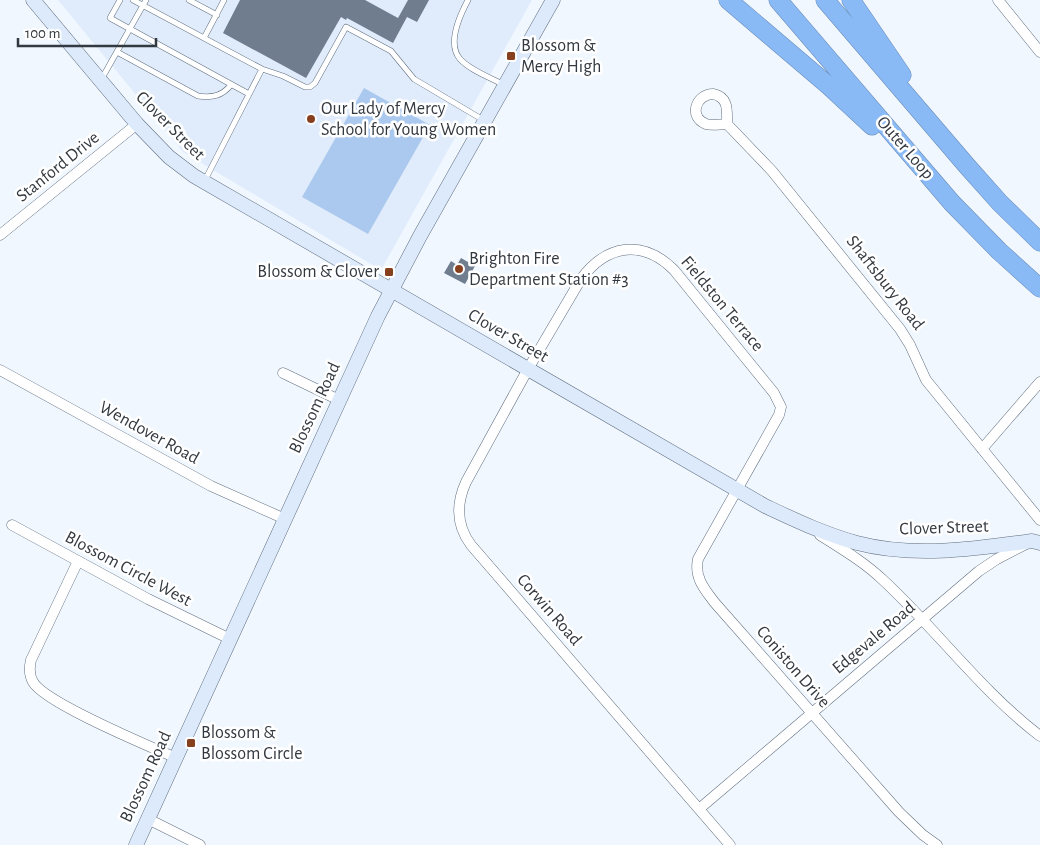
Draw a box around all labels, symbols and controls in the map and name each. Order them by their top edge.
scale bar [18,15,155,47]
text: 100 m [25,26,60,41]
place label: Blossom & Mercy High [521,37,601,76]
marker: Blossom & Mercy High [505,50,517,62]
street label: Clover Street [132,88,208,164]
place label: Our Lady of Mercy School for Young Women [321,100,496,139]
marker: Our Lady of Mercy School for Young Women [305,113,317,125]
street label: Outer Loop [873,113,937,183]
street label: Stanford Drive [13,128,103,206]
street label: Shaftsbury Road [843,232,927,334]
place label: Brighton Fire Department Station #3 [469,250,629,289]
street label: Fieldston Terrace [677,253,767,355]
place label: Blossom & Clover [257,263,379,281]
marker: Brighton Fire Department Station #3 [453,263,465,275]
marker: Blossom & Clover [383,266,395,278]
street label: Clover Street [465,306,551,366]
street label: Blossom Road [286,360,344,456]
street label: Wendover Road [96,398,202,468]
street label: Clover Street [899,517,989,539]
street label: Blossom Circle West [62,528,194,610]
street label: Corwin Road [513,571,585,649]
street label: Edgevale Road [829,598,919,678]
street label: Coniston Drive [753,623,833,711]
place label: Blossom & Blossom Circle [201,724,302,763]
street label: Blossom Road [117,729,175,825]
marker: Blossom & Blossom Circle [185,737,197,749]

